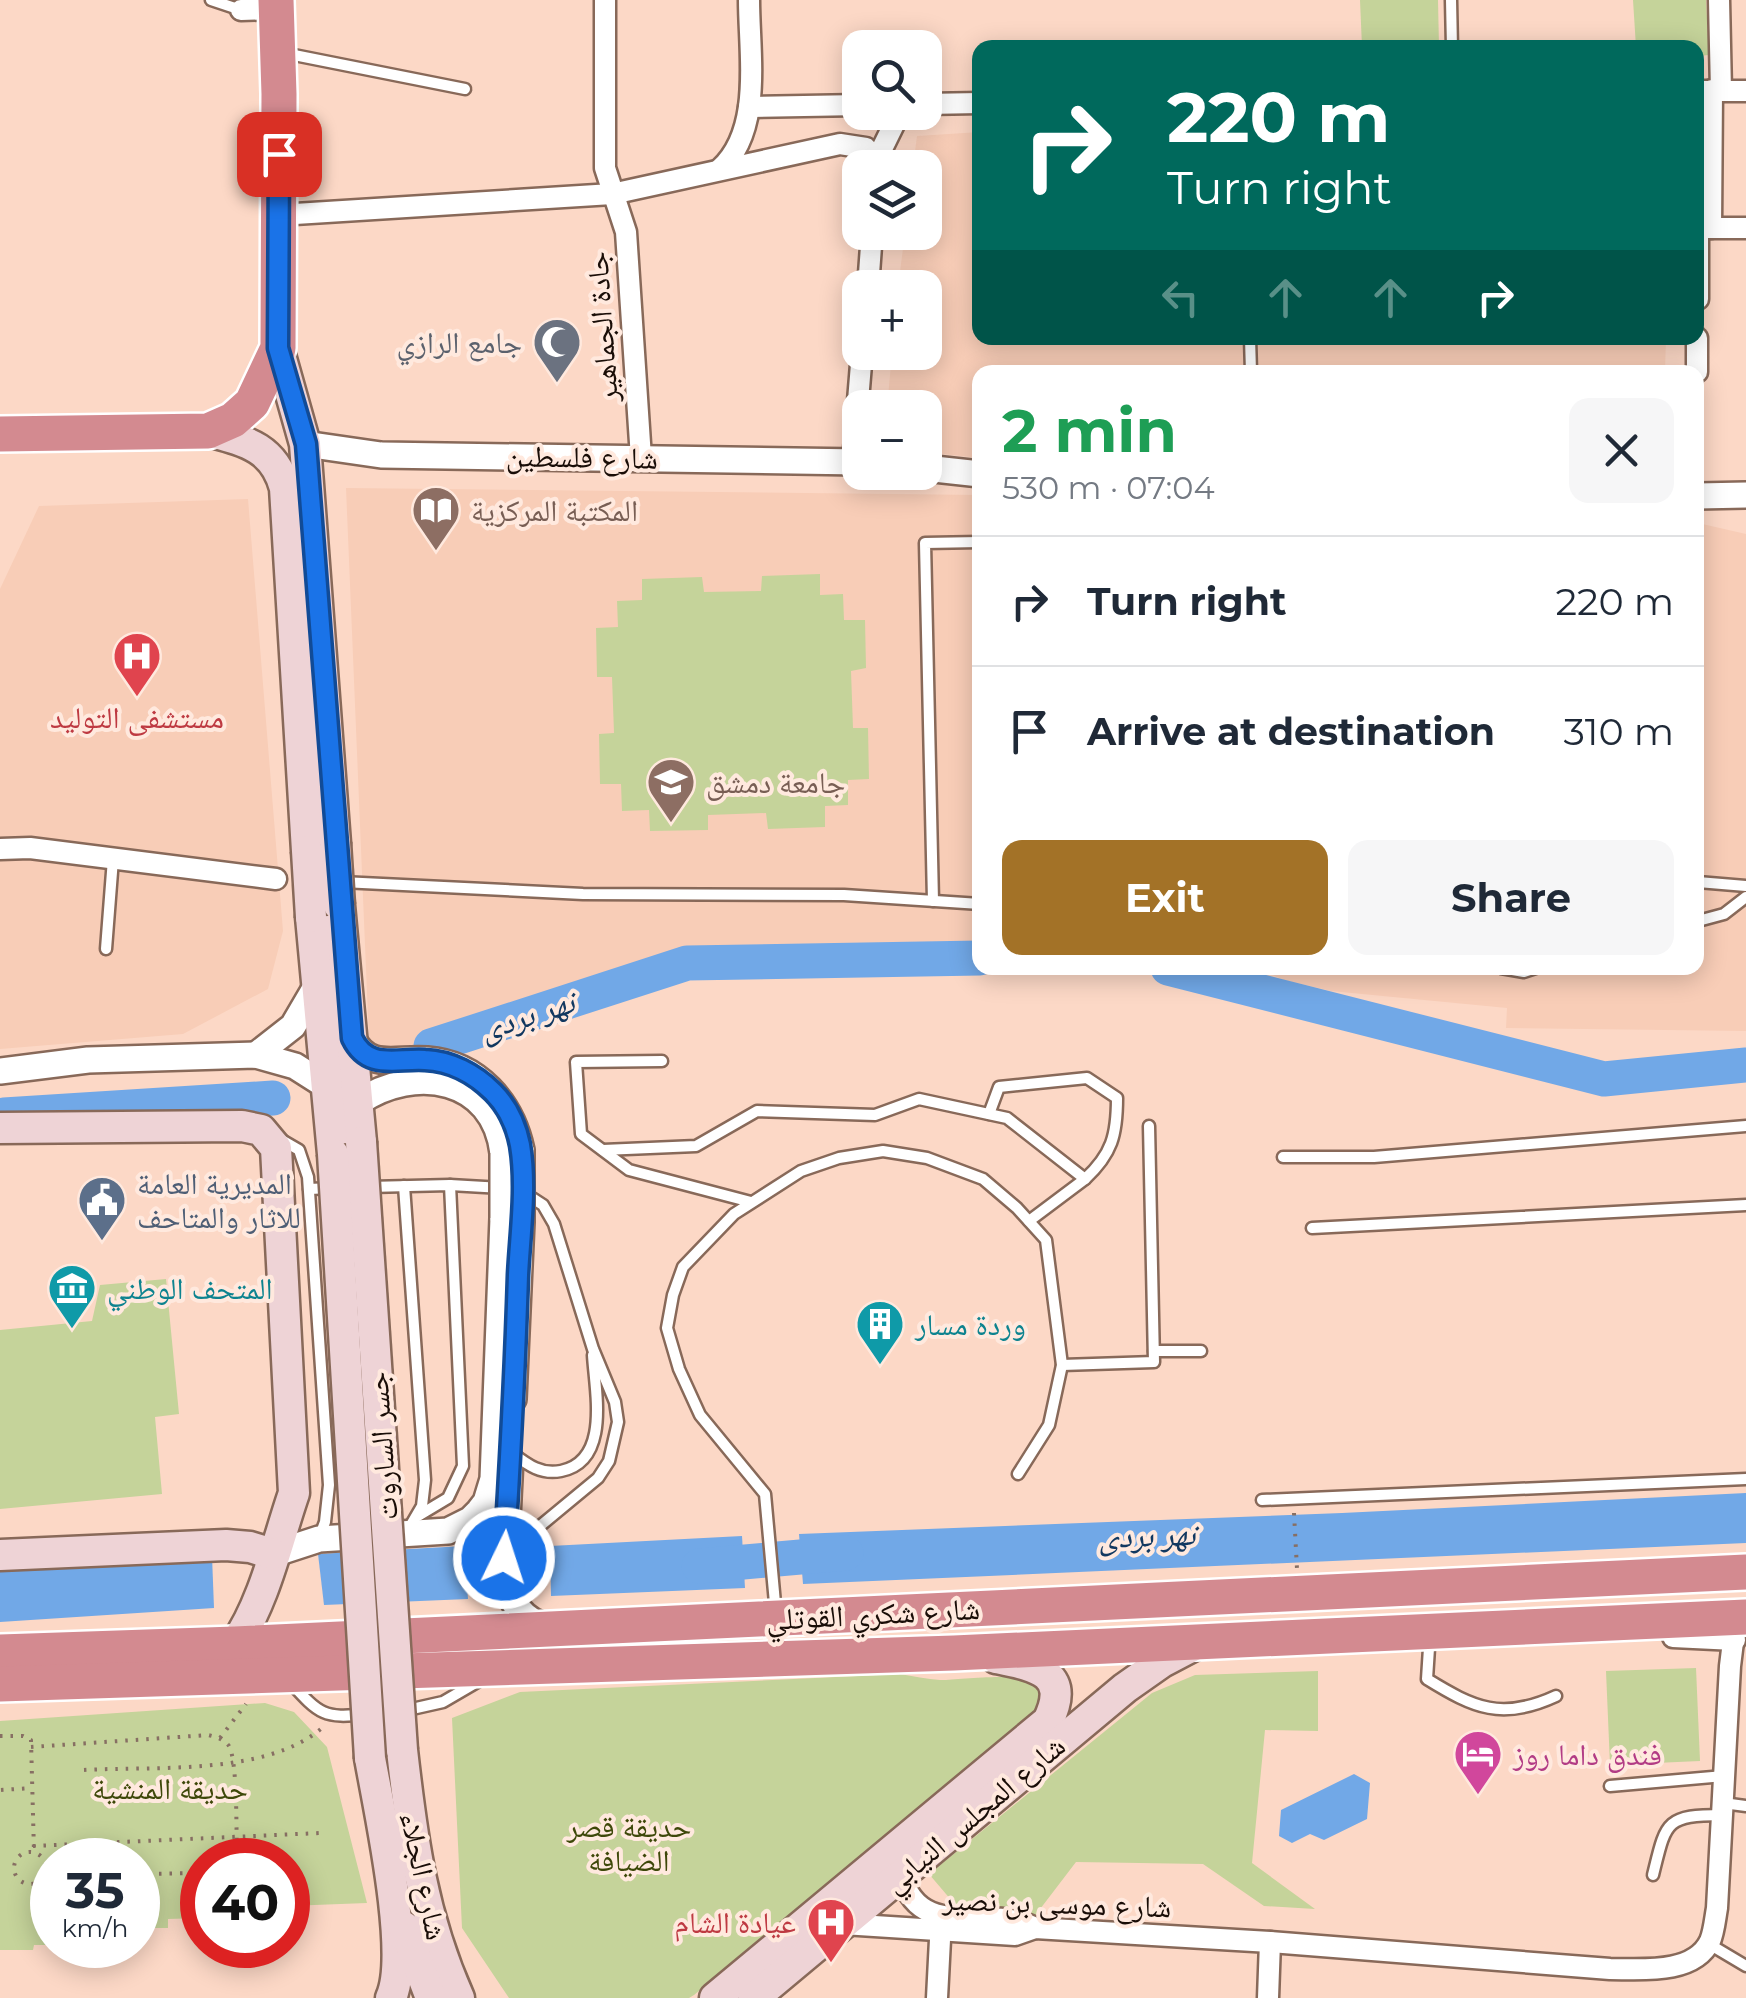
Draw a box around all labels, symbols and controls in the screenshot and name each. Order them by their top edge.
map controls [842,30,942,490]
button: search [842,30,942,130]
text: 220 m [1167,74,1390,160]
icon: right [1002,80,1132,210]
pin [237,112,322,197]
icon: arrive [252,127,307,182]
button: layers [842,150,942,250]
text: Turn right [1167,160,1392,215]
street label: جادة الجماهير [578,250,626,405]
button: + [842,270,942,370]
icon: left [1153,270,1208,325]
icon: ahead [1258,270,1313,325]
icon: ahead [1363,270,1418,325]
icon: right [1468,270,1523,325]
mosque icon: جامع الرازي [531,316,583,384]
place label: جامع الرازي [397,324,522,366]
button: − [842,390,942,490]
text: 2 min [1002,394,1177,467]
button: close [1569,398,1674,503]
street label: شارع فلسطين [506,437,658,478]
text: 530 m · 07:04 [1002,468,1215,507]
library icon: المكتبة المركزية [410,484,462,552]
place label: المكتبة المركزية [471,492,638,529]
icon: right [1002,574,1057,629]
text: Turn right [1087,578,1286,625]
text: 220 m [1555,578,1674,625]
hospital icon: مستشفى التوليد [111,630,163,698]
place label: مستشفى التوليد [50,699,224,736]
icon: arrive [1002,704,1057,759]
text: Arrive at destination [1087,708,1495,755]
text: 310 m [1563,708,1674,755]
school or university icon: جامعة دمشق [645,756,697,824]
place label: جامعة دمشق [706,764,845,801]
button: Exit [1002,840,1328,955]
button: Share [1348,840,1674,955]
water label: نهر بردى [475,980,584,1049]
place label: المديرية العامة للاثار والمتاحف [137,1165,301,1236]
public building icon: المديرية العامة للاثار والمتاحف [76,1174,128,1242]
museum icon: المتحف الوطني [46,1262,98,1330]
place label: المتحف الوطني [107,1270,273,1312]
building icon: وردة مسار [854,1298,906,1366]
place label: وردة مسار [914,1306,1026,1343]
street label: جسر الساروت [358,1371,406,1521]
position arrow [452,1506,556,1610]
water label: نهر بردى [1098,1514,1200,1557]
street label: شارع شكري القوتلي [765,1590,981,1644]
street label: شارع المجلس النيابي [876,1727,1076,1905]
hotel icon: فندق داما روز [1452,1728,1504,1796]
place label: فندق داما روز [1512,1736,1662,1773]
park label: حديقة المنشية [92,1770,248,1807]
park label: حديقة قصر الضيافة [566,1808,691,1879]
street label: شارع الجلاء [391,1809,456,1944]
speed limit sign: 40 [180,1838,310,1968]
text: 35 [66,1860,124,1921]
street label: شارع موسى بن نصير [941,1880,1172,1926]
hospital icon: عيادة الشام [805,1896,857,1964]
place label: عيادة الشام [674,1904,796,1942]
text: km/h [62,1913,128,1943]

